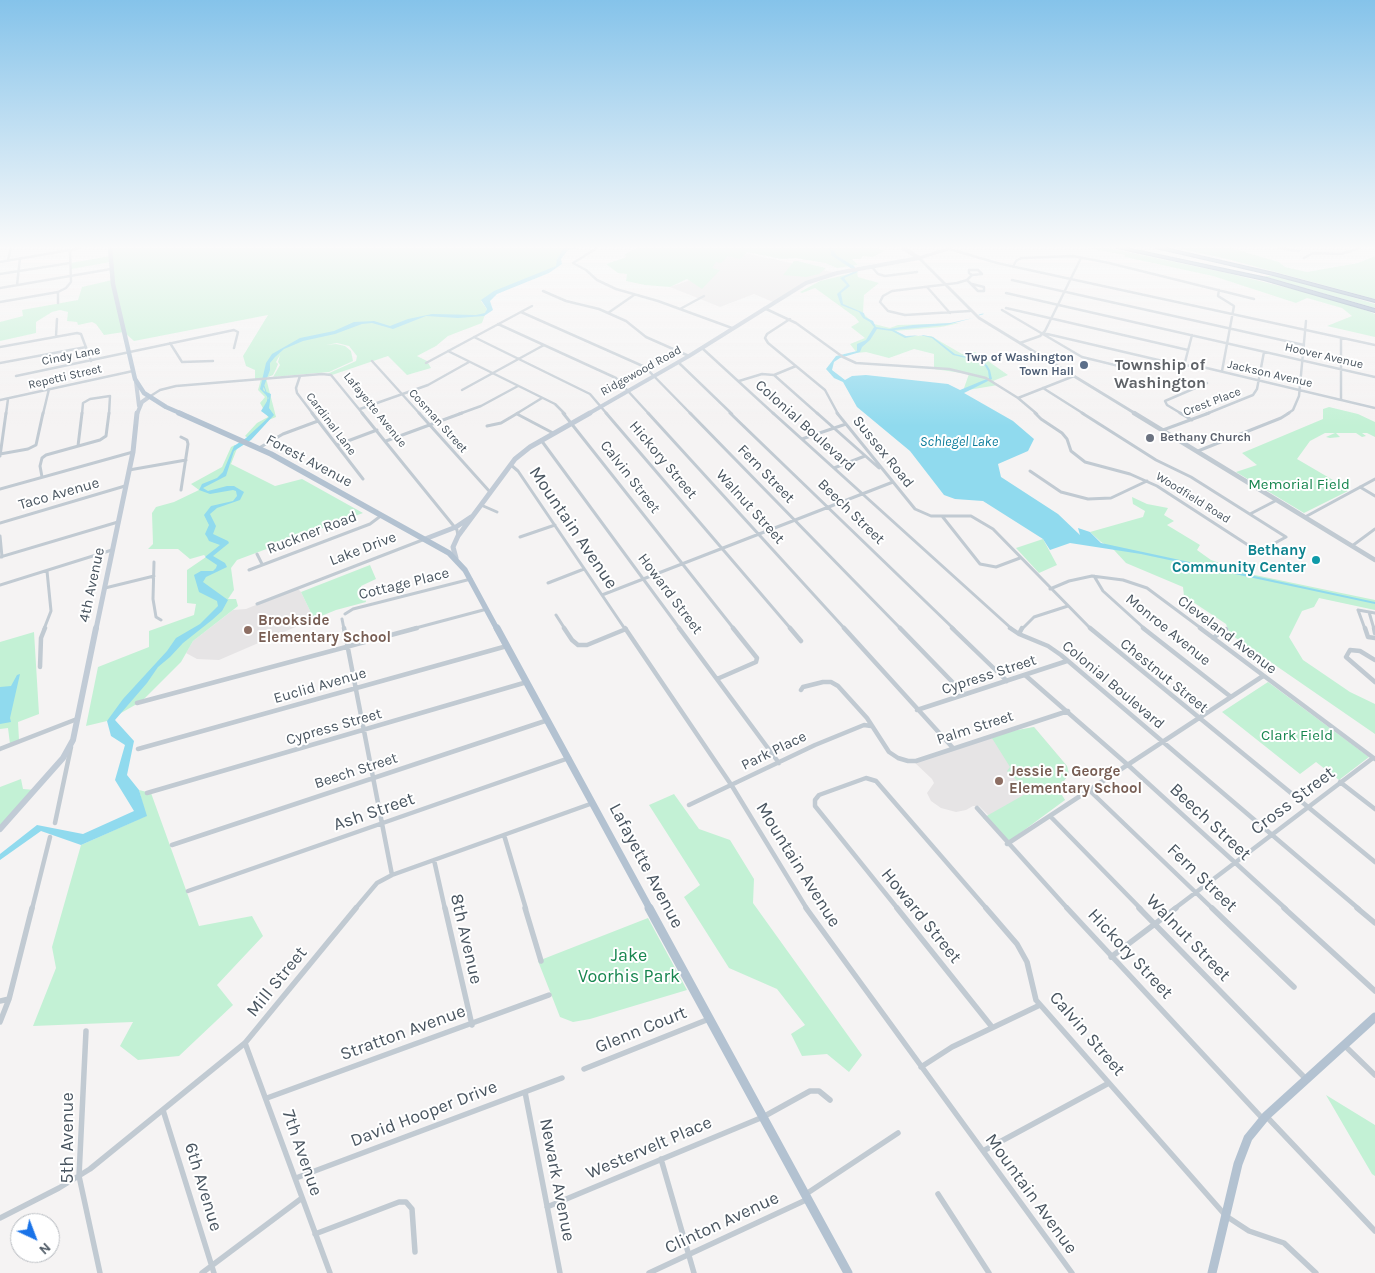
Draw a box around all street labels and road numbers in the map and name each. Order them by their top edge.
street label: Hoover Avenue [1283,340,1365,372]
street label: Cindy Lane [41,343,101,369]
street label: Ridgewood Road [598,343,684,399]
street label: Jackson Avenue [1226,357,1314,391]
street label: Repetti Street [27,362,103,392]
street label: Lafayette Avenue [340,370,410,450]
street label: Colonial Boulevard [751,377,859,475]
street label: Crest Place [1181,384,1243,420]
street label: Cosman Street [406,386,470,456]
street label: Cardinal Lane [303,390,359,458]
street label: Sussex Road [849,412,917,492]
street label: Hickory Street [625,417,701,503]
street label: Forest Avenue [263,431,355,491]
street label: Calvin Street [596,437,664,517]
street label: Fern Street [734,441,798,507]
street label: Mountain Avenue [524,463,622,593]
street label: Walnut Street [712,466,788,548]
street label: Woodfield Road [1153,469,1233,527]
street label: Taco Avenue [16,474,102,514]
street label: Beech Street [814,476,888,548]
street label: Ruckner Road [265,508,359,558]
street label: Lake Drive [327,528,399,570]
street label: 4th Avenue [75,546,109,624]
street label: Howard Street [634,550,706,638]
street label: Cottage Place [357,564,451,604]
street label: Monroe Avenue [1122,590,1214,670]
street label: Cleveland Avenue [1174,592,1280,678]
street label: Chestnut Street [1116,635,1212,717]
street label: Colonial Boulevard [1058,637,1168,733]
street label: Cypress Street [939,651,1039,699]
street label: Euclid Avenue [272,664,368,708]
street label: Cypress Street [284,705,384,749]
street label: Palm Street [934,707,1016,749]
street label: Park Place [739,728,809,774]
street label: Beech Street [312,749,400,793]
street label: Cross Street [1247,762,1339,840]
street label: Beech Street [1165,779,1255,865]
street label: Ash Street [331,788,417,836]
street label: Mountain Avenue [751,799,845,931]
street label: Lafayette Avenue [604,800,688,932]
street label: Fern Street [1162,839,1242,917]
street label: Howard Street [876,864,966,968]
street label: Walnut Street [1141,890,1235,986]
street label: 8th Avenue [445,892,487,986]
street label: Hickory Street [1083,904,1177,1004]
street label: Mill Street [242,942,312,1022]
street label: Calvin Street [1044,987,1130,1081]
street label: Stratton Avenue [337,1000,469,1066]
street label: Glenn Court [592,1002,690,1058]
street label: David Hooper Drive [348,1076,500,1152]
street label: 5th Avenue [57,1092,79,1184]
street label: 7th Avenue [277,1107,327,1199]
street label: Westervelt Place [583,1112,715,1184]
street label: Newark Avenue [535,1117,579,1243]
street label: Mountain Avenue [980,1130,1082,1258]
street label: 6th Avenue [179,1140,227,1234]
street label: Clinton Avenue [662,1187,782,1259]

